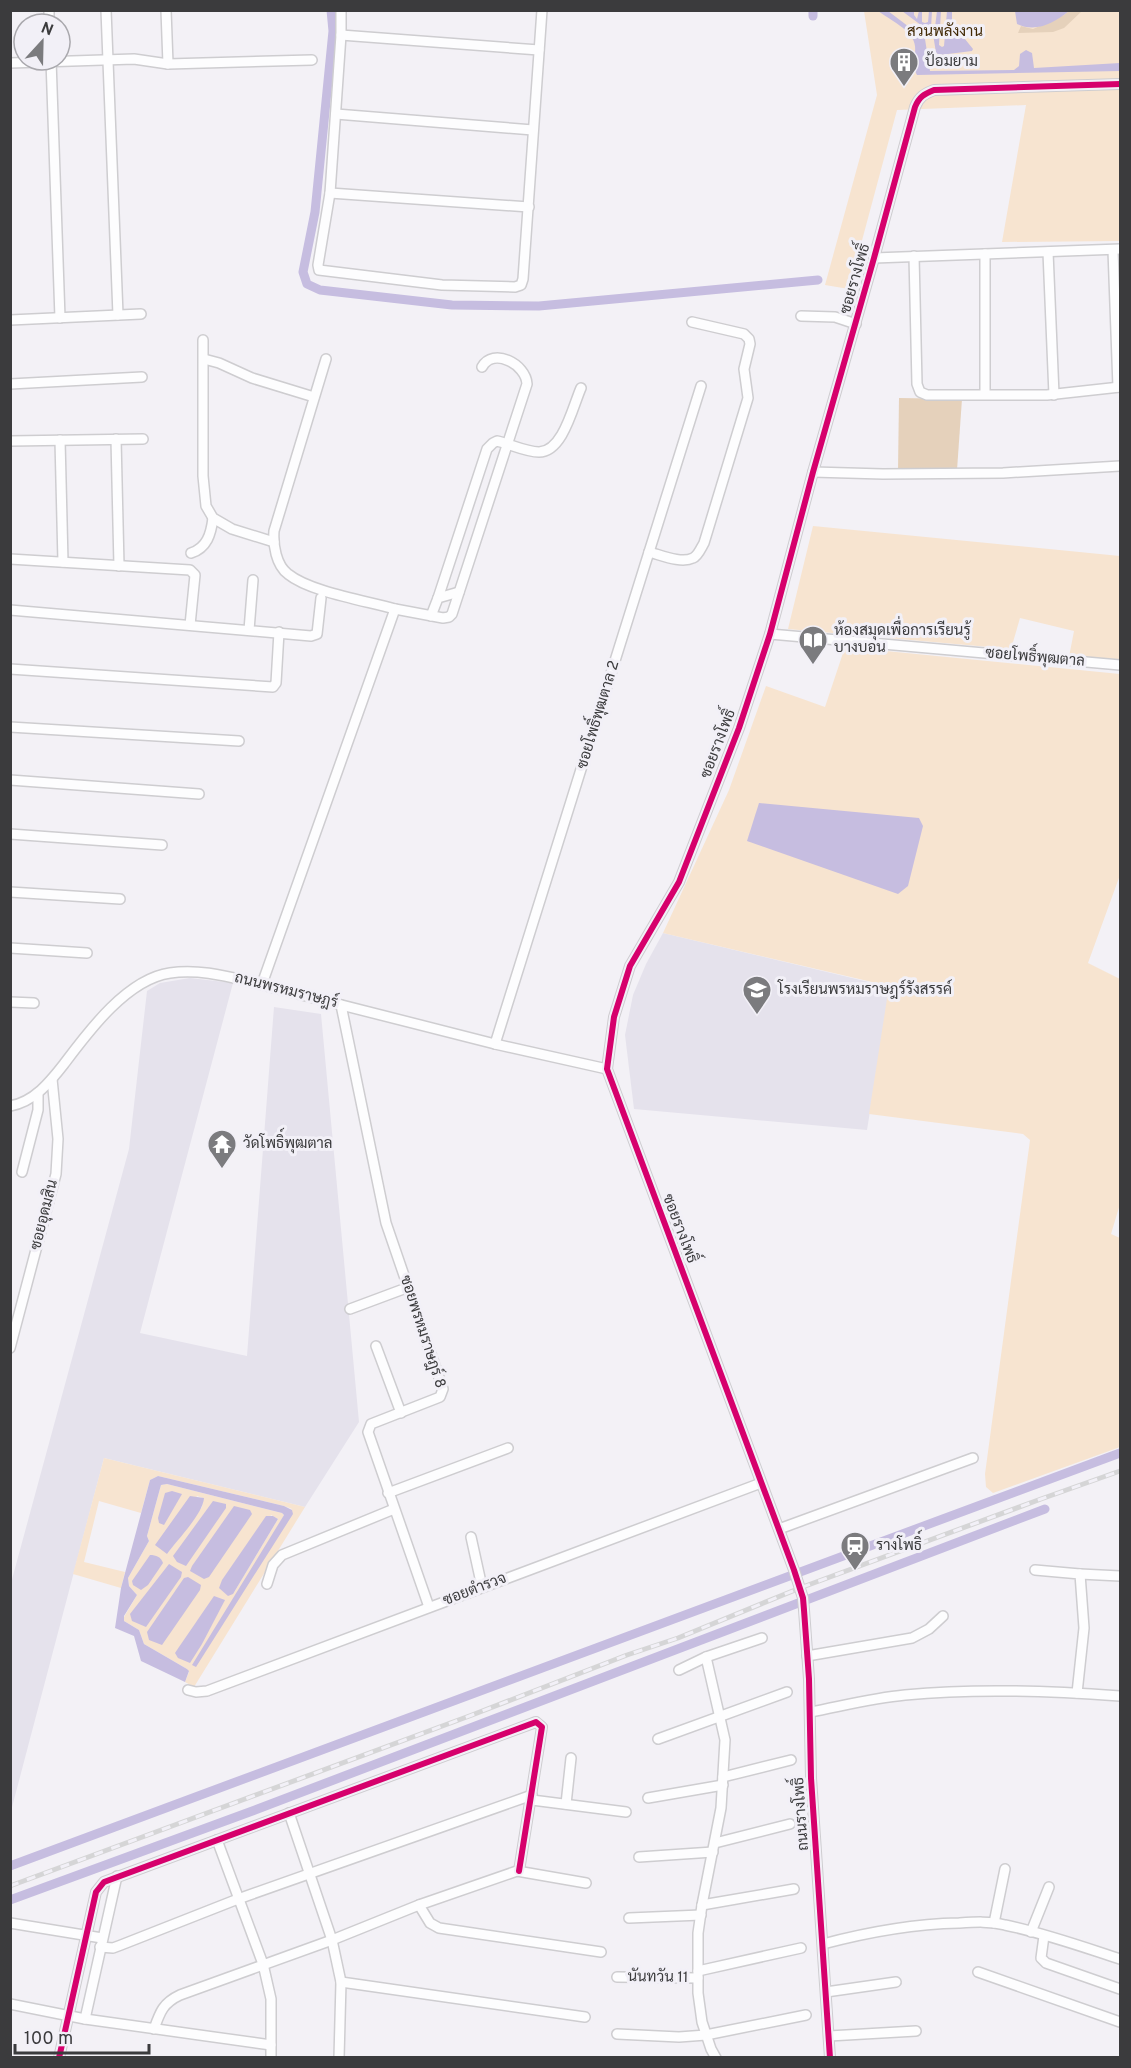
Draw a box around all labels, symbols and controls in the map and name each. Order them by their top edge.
north arrow [12,12,72,72]
text: N [38,19,56,41]
park label: สวนพลังงาน [907,22,983,42]
building icon: ป้อมยาม [888,46,920,88]
place label: ป้อมยาม [925,51,978,72]
street label: ซอยรางโพธิ์ [830,239,875,317]
place label: ห้องสมุดเพื่อการเรียนรู้ บางบอน [834,615,972,658]
library icon: ห้องสมุดเพื่อการเรียนรู้ บางบอน [797,624,829,666]
street label: ซอยโพธิ์พุฒตาล [985,637,1086,672]
street label: ซอยโพธิ์พุฒตาล 2 [567,656,625,771]
street label: ซอยรางโพธิ์ [690,704,741,781]
street label: ถนนพรหมราษฎร์ [232,967,340,1013]
school or university icon: โรงเรียนพรหมราษฎร์รังสรรค์ [741,974,773,1016]
place label: โรงเรียนพรหมราษฎร์รังสรรค์ [777,979,952,1000]
place label: วัดโพธิ์พุฒตาล [243,1127,333,1154]
temple icon: วัดโพธิ์พุฒตาล [206,1128,238,1170]
street label: ซอยอุดมสิน [26,1178,63,1252]
street label: ซอยรางโพธิ์ [657,1189,708,1266]
street label: ซอยพรหมราษฎร์ 8 [395,1273,451,1391]
place label: รางโพธิ์ [876,1529,922,1556]
station icon: รางโพธิ์ [839,1530,871,1572]
street label: ซอยตำรวจ [440,1568,509,1611]
street label: ถนนรางโพธิ์ [783,1777,814,1852]
street label: นันทวัน 11 [627,1967,689,1988]
scale bar [15,2017,148,2055]
text: 100 m [24,2028,73,2051]

